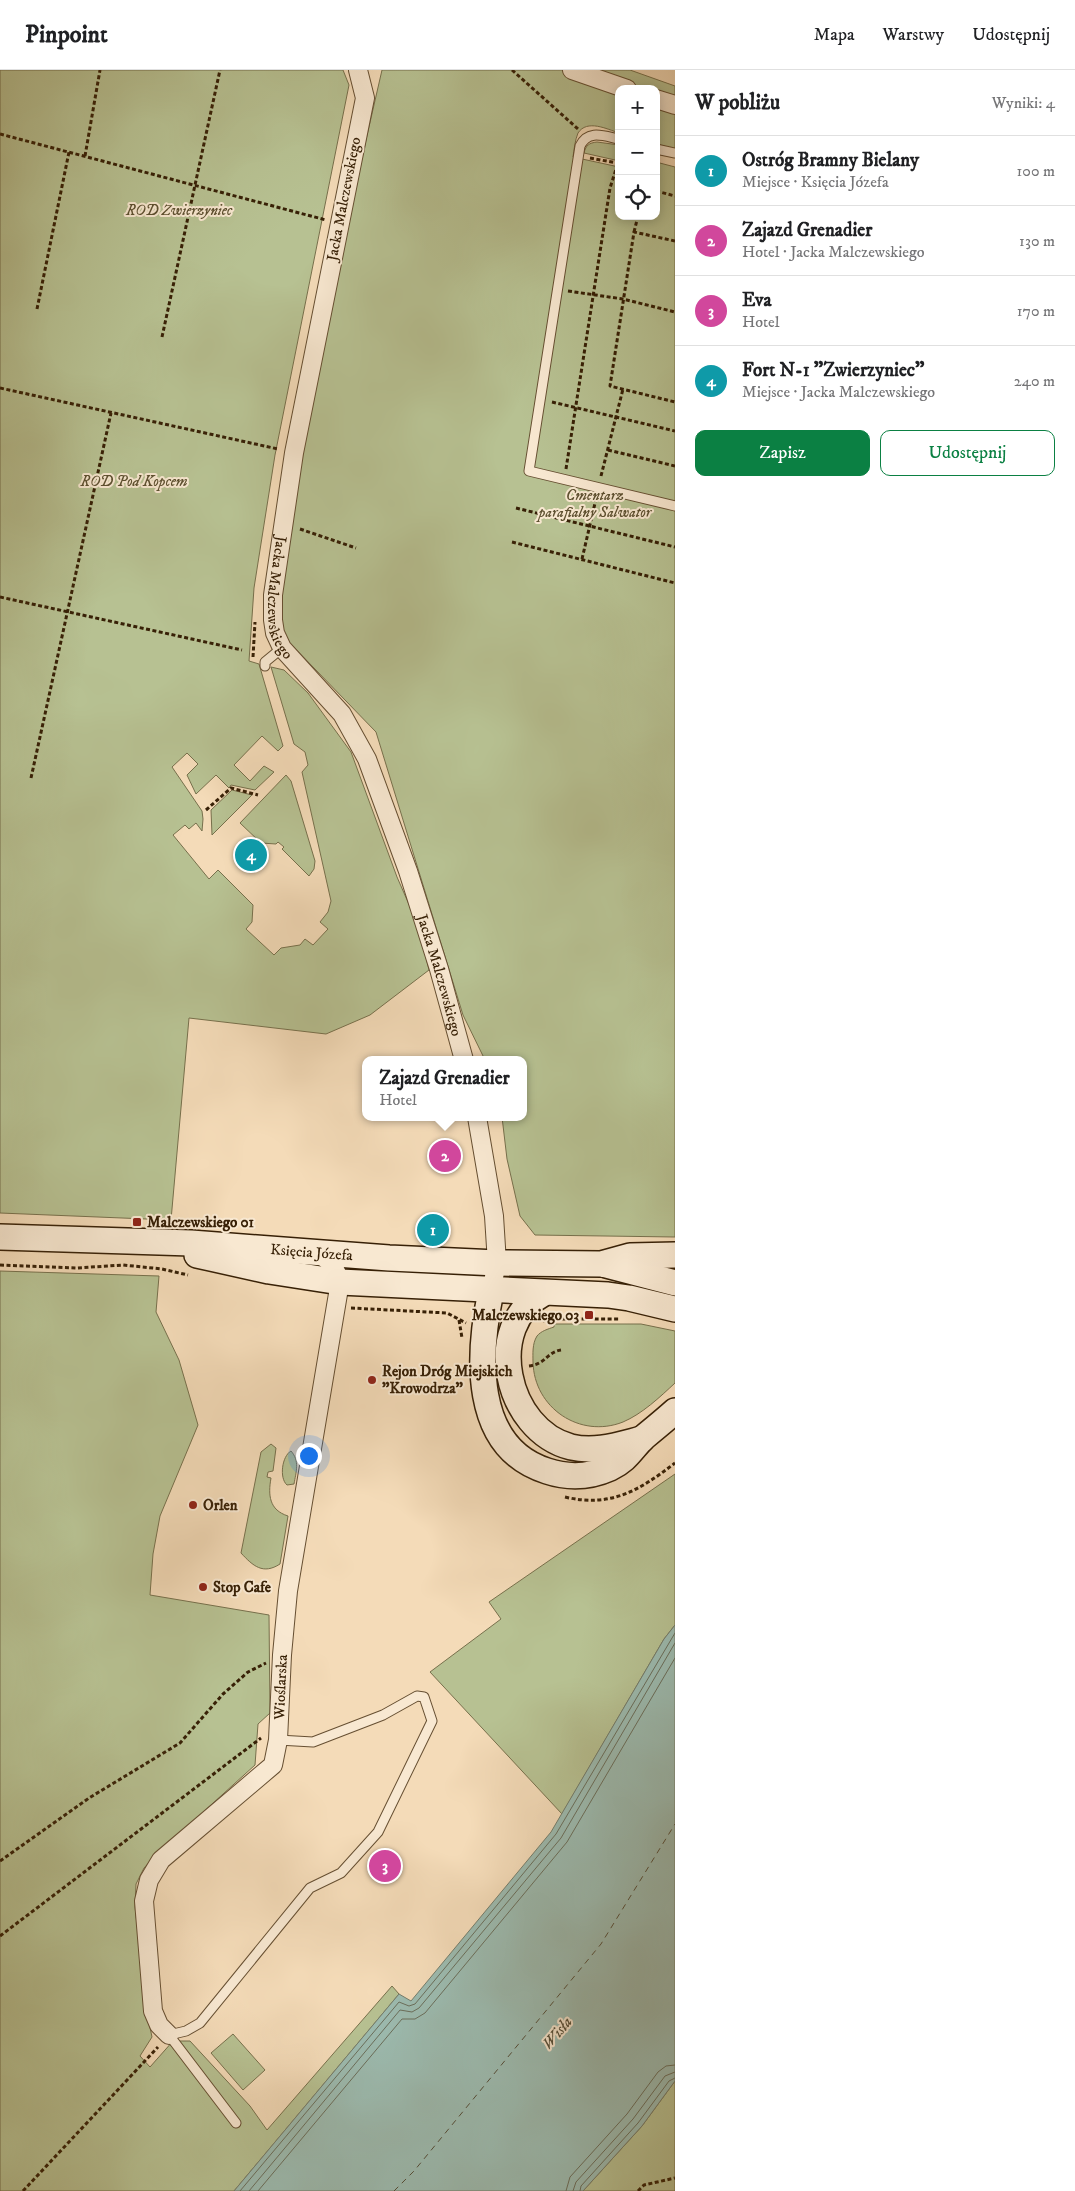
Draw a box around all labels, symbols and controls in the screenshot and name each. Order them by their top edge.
text: Pinpoint [25,20,108,50]
text: Mapa [814,24,855,46]
text: Warstwy [883,24,944,46]
text: Udostępnij [972,24,1050,46]
map controls [615,85,660,220]
button: + [615,85,660,130]
text: W pobliżu [695,90,780,116]
text: Wyniki: 4 [992,93,1055,113]
button: − [615,130,660,175]
street label: Jacka Malczewskiego [322,135,365,265]
text: Ostróg Bramny Bielany [742,149,919,172]
text: 1 [708,161,714,181]
text: 100 m [1017,161,1055,181]
text: Miejsce · Księcia Józefa [742,172,889,192]
button: locate [615,175,660,220]
park label: ROD Zwierzyniec [125,201,233,220]
text: Zajazd Grenadier [742,219,872,242]
text: 2 [707,231,715,251]
text: 130 m [1019,231,1055,251]
text: Hotel · Jacka Malczewskiego [742,242,925,262]
text: Eva [742,289,772,312]
text: 3 [708,301,714,321]
text: 170 m [1017,301,1055,321]
text: Hotel [742,312,780,332]
text: Fort N-1 "Zwierzyniec" [742,359,924,382]
text: 4 [706,371,716,391]
text: 240 m [1014,371,1055,391]
text: Miejsce · Jacka Malczewskiego [742,382,935,402]
button: Zapisz [695,430,870,476]
button: Udostępnij [880,430,1055,476]
park label: ROD Pod Kopcem [79,472,188,491]
park label: Cmentarz parafialny Salwator [536,486,653,522]
street label: Jacka Malczewskiego [263,533,297,663]
pin: 4 [235,836,267,874]
street label: Jacka Malczewskiego [412,910,466,1038]
popup [362,1056,527,1121]
text: Zajazd Grenadier [379,1067,510,1090]
text: Hotel [379,1090,417,1110]
pin: 2 [429,1137,461,1175]
pin: 1 [417,1211,449,1249]
place label: Malczewskiego 01 [147,1213,255,1232]
marker: Malczewskiego 01 [131,1216,143,1228]
street label: Księcia Józefa [270,1240,354,1265]
place label: Malczewskiego 03 [472,1306,579,1325]
marker: Malczewskiego 03 [583,1309,595,1321]
place label: Rejon Dróg Miejskich "Krowodrza" [382,1362,513,1398]
marker: Rejon Dróg Miejskich "Krowodrza" [366,1374,378,1386]
your location [296,1443,322,1469]
place label: Orlen [203,1496,238,1515]
marker: Orlen [187,1499,199,1511]
place label: Stop Cafe [213,1578,272,1597]
marker: Stop Cafe [197,1581,209,1593]
street label: Wioślarska [269,1653,292,1721]
pin: 3 [369,1847,401,1885]
water label: Wisła [538,2012,576,2053]

